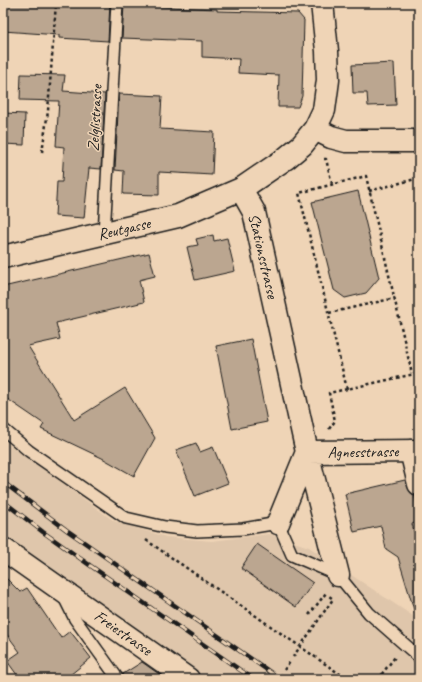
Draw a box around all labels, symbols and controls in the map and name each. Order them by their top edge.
street label: Zelglistrasse [83,83,107,152]
street label: Stationsstrasse [244,212,283,302]
street label: Reutgasse [96,213,154,245]
street label: Agnesstrasse [328,441,400,463]
street label: Freiestrasse [90,606,157,661]

